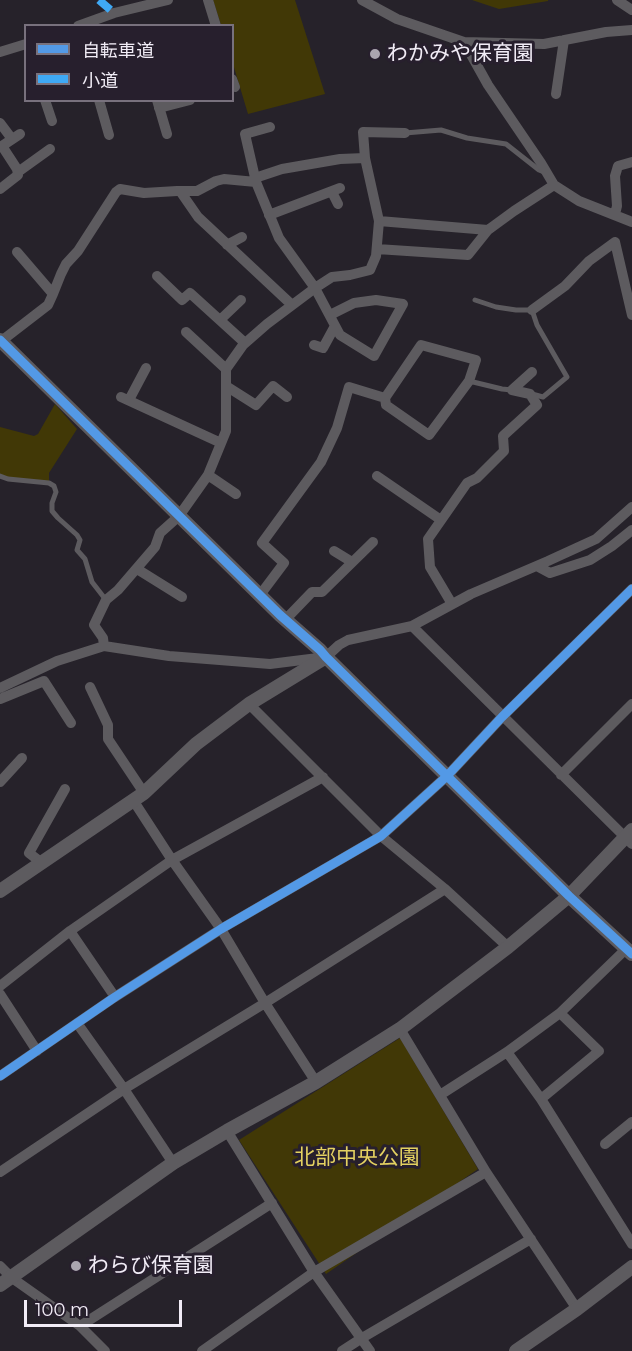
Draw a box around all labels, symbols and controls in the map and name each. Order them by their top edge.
legend [24,24,234,102]
text: 自転車道 [82,40,154,62]
place label: わかみや保育園 [387,41,534,67]
marker: わかみや保育園 [368,47,382,61]
text: 小道 [82,70,118,92]
park label: 北部中央公園 [294,1145,420,1171]
place label: わらび保育園 [88,1253,214,1279]
marker: わらび保育園 [69,1259,83,1273]
scale bar [27,1288,184,1326]
text: 100 m [35,1299,89,1321]

